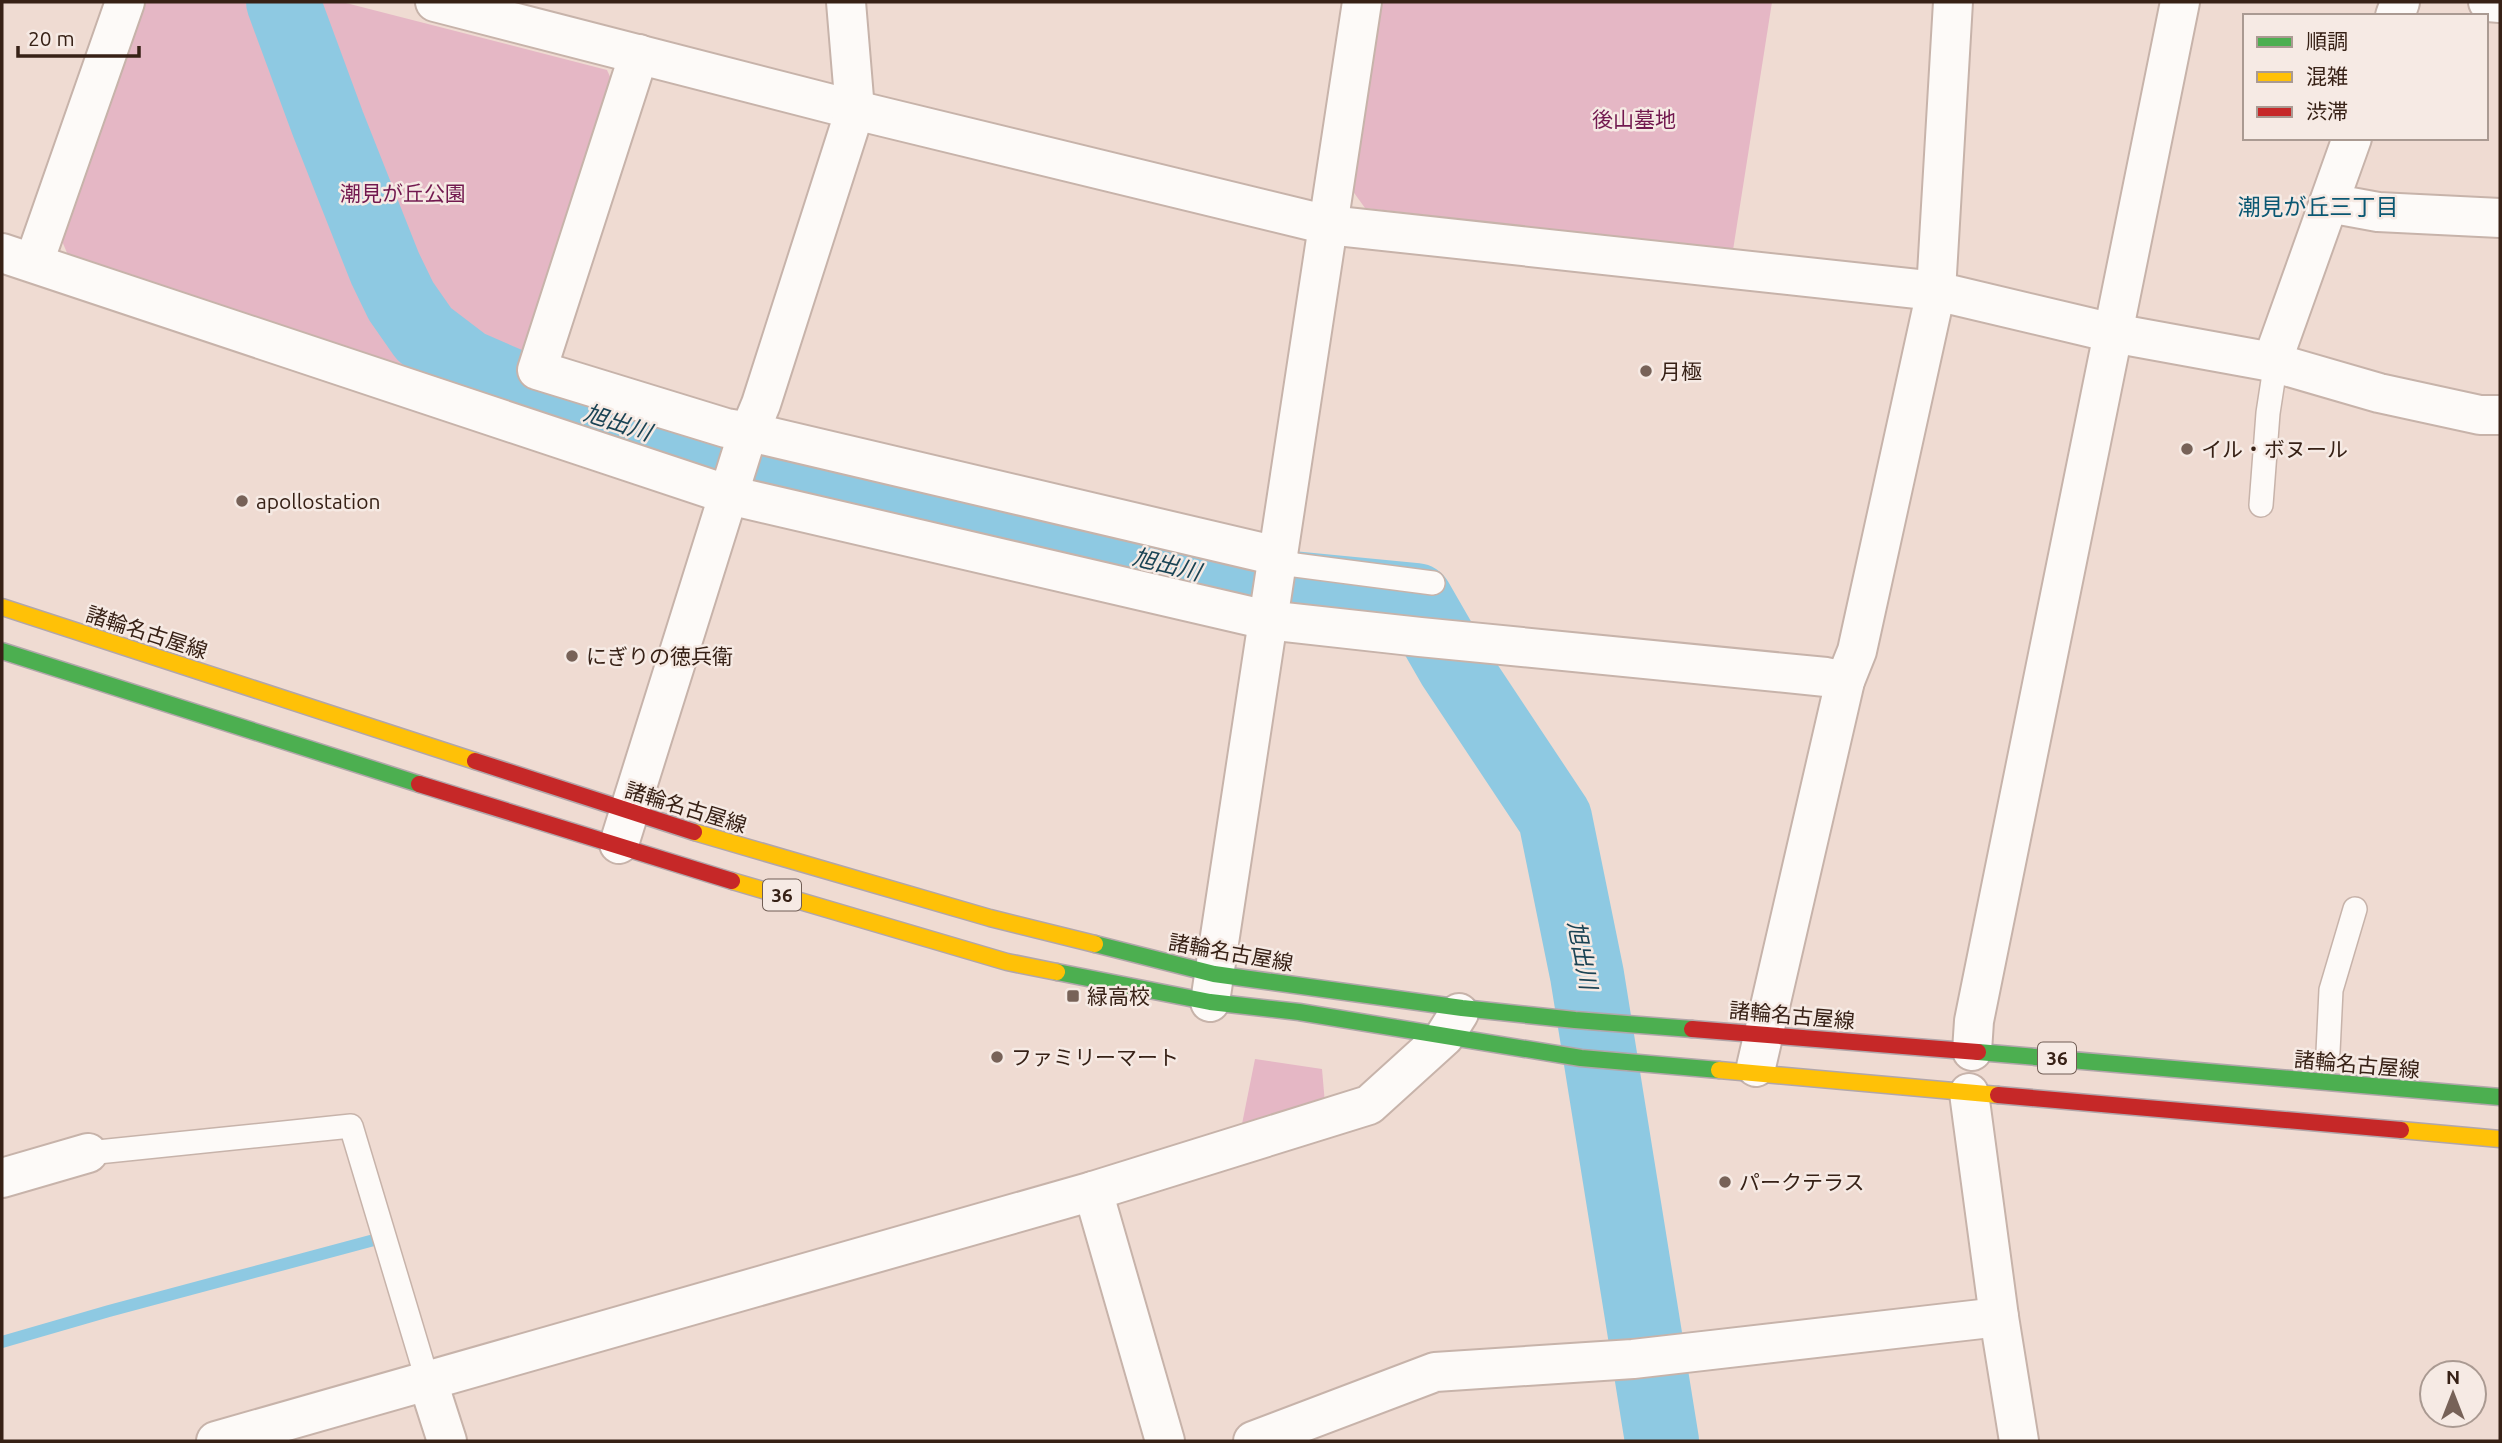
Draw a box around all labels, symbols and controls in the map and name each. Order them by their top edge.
scale bar [18,14,138,58]
legend [2243,14,2488,140]
text: 20 m [28,26,75,50]
text: 順調 [2306,29,2348,53]
text: 混雑 [2306,64,2348,88]
text: 渋滞 [2306,99,2348,123]
park label: 後山墓地 [1592,107,1676,131]
park label: 潮見が丘公園 [340,181,466,205]
district label: 潮見が丘三丁目 [2238,194,2399,219]
place label: 月極 [1660,359,1702,383]
marker: 月極 [1638,363,1654,379]
water label: 旭出川 [581,399,658,445]
place label: イル・ボヌール [2201,437,2348,461]
marker: イル・ボヌール [2179,441,2195,457]
place label: apollostation [256,489,380,513]
marker: apollostation [234,493,250,509]
water label: 旭出川 [1131,544,1206,585]
street label: 諸輪名古屋線 [83,601,211,663]
place label: にぎりの徳兵衛 [586,644,733,668]
marker: にぎりの徳兵衛 [564,648,580,664]
street label: 諸輪名古屋線 [622,777,750,837]
road number: 36 [763,880,801,911]
water label: 旭出川 [1564,919,1602,994]
street label: 諸輪名古屋線 [1167,929,1295,975]
place label: 緑高校 [1087,984,1150,1008]
marker: 緑高校 [1065,988,1081,1004]
street label: 諸輪名古屋線 [1728,998,1856,1032]
road number: 36 [2038,1042,2076,1074]
place label: ファミリーマート [1011,1045,1179,1069]
street label: 諸輪名古屋線 [2293,1047,2421,1081]
marker: ファミリーマート [989,1049,1005,1065]
place label: パークテラス [1739,1170,1865,1194]
marker: パークテラス [1717,1174,1733,1190]
north arrow [2418,1359,2488,1429]
text: N [2446,1366,2460,1388]

